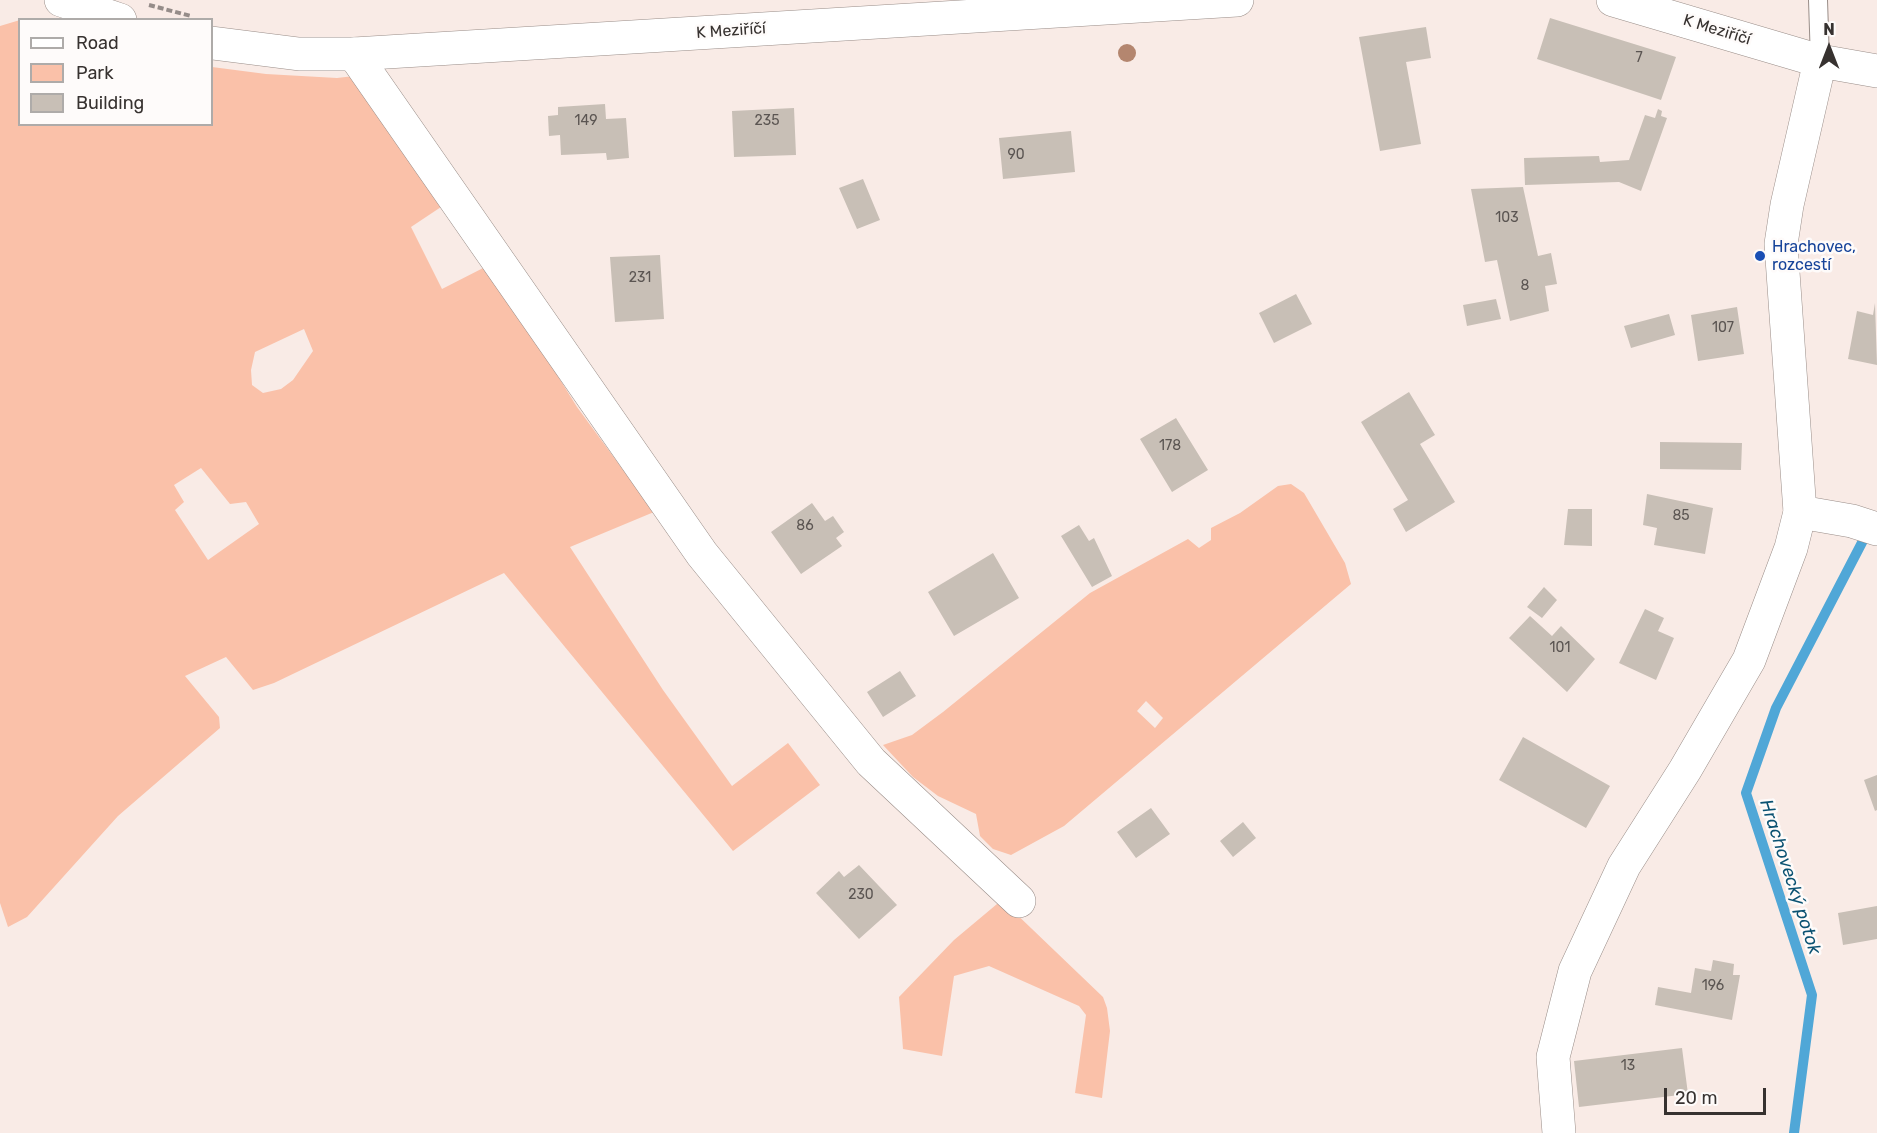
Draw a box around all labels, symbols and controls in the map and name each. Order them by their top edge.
street label: K Meziříčí [1681,11,1753,49]
legend [18,18,213,126]
north arrow [1799,18,1859,78]
street label: K Meziříčí [695,19,767,43]
text: N [1823,20,1835,39]
text: Road [76,32,119,54]
house number: 7 [1635,50,1643,66]
text: Park [76,62,113,84]
text: Building [76,92,144,114]
house number: 149 [575,113,597,129]
house number: 235 [755,113,779,129]
house number: 90 [1007,147,1025,163]
house number: 103 [1495,210,1519,226]
place label: Hrachovec, rozcestí [1772,237,1856,275]
marker: Hrachovec, rozcestí [1753,249,1767,263]
house number: 231 [629,270,651,286]
house number: 8 [1521,278,1529,294]
house number: 107 [1712,320,1734,336]
house number: 178 [1159,438,1181,454]
house number: 85 [1672,508,1690,524]
house number: 86 [796,518,814,534]
house number: 101 [1550,640,1570,656]
water label: Hrachovecký potok [1755,797,1825,957]
house number: 230 [848,887,874,903]
house number: 196 [1702,978,1724,994]
house number: 13 [1621,1058,1635,1074]
scale bar [1667,1076,1769,1114]
text: 20 m [1675,1087,1717,1109]

